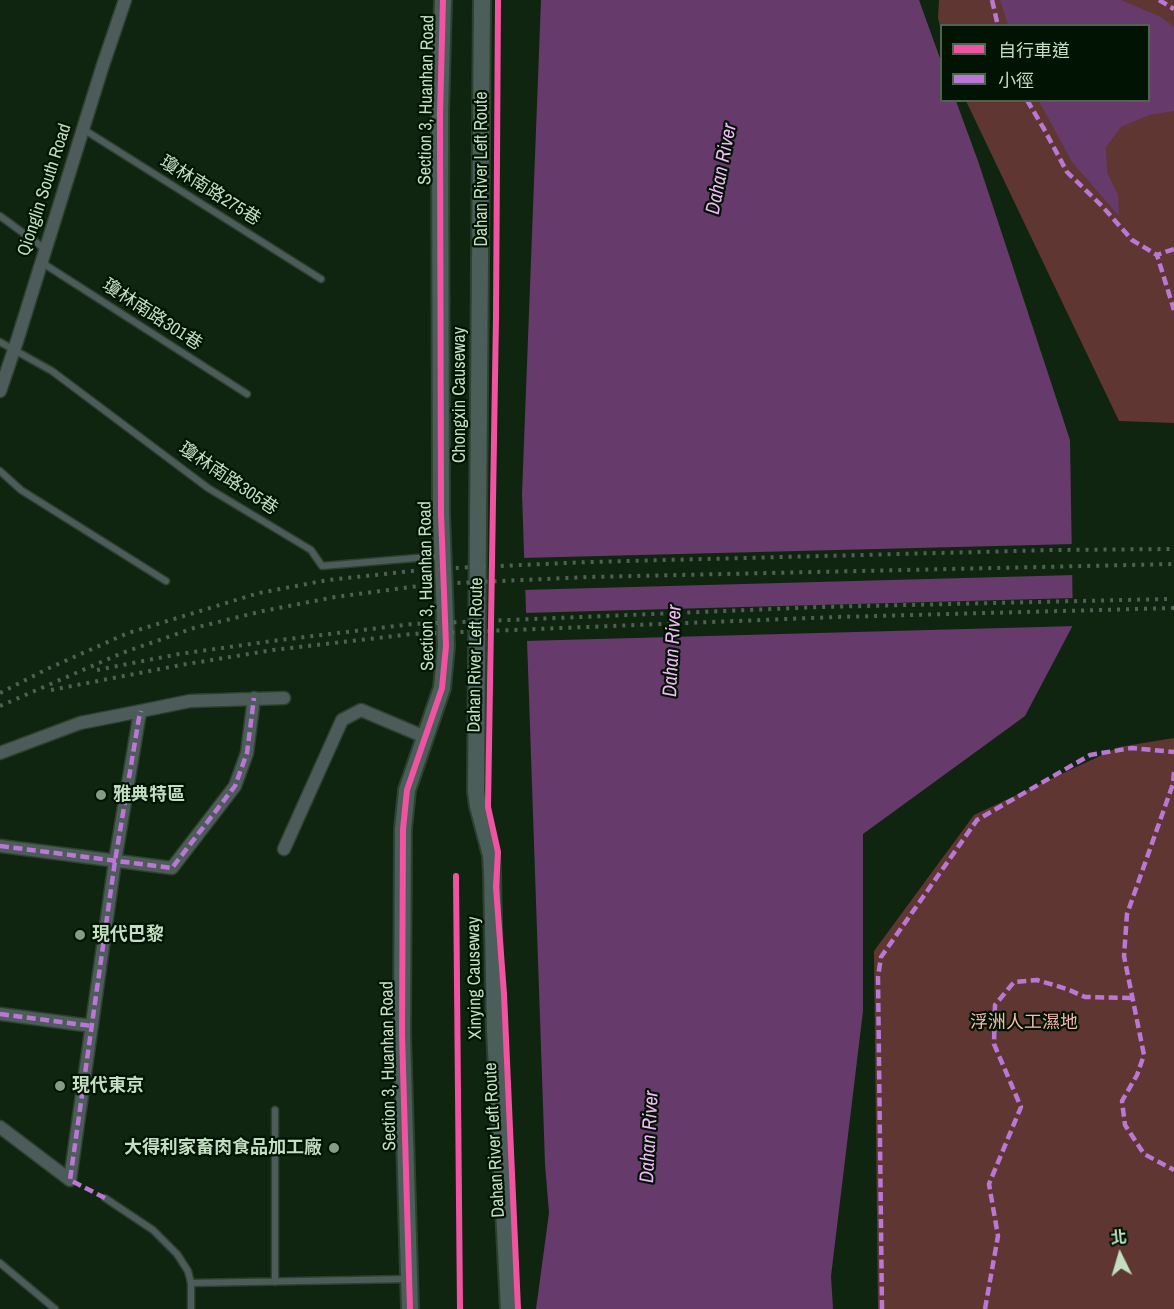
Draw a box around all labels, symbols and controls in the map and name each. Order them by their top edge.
street label: Section 3, Huanhan Road [415,15,439,185]
legend [940,24,1150,102]
text: 自行車道 [998,38,1070,63]
text: 小徑 [998,68,1034,93]
street label: Dahan River Left Route [471,91,493,247]
street label: Qionglin South Road [13,121,77,259]
water label: Dahan River [701,122,743,216]
street label: 瓊林南路275巷 [156,151,264,231]
street label: 瓊林南路301巷 [98,275,206,355]
street label: Chongxin Causeway [449,327,471,463]
street label: 瓊林南路305巷 [174,438,282,520]
street label: Section 3, Huanhan Road [415,501,439,671]
street label: Dahan River Left Route [464,577,488,733]
water label: Dahan River [659,604,687,698]
place label: 雅典特區 [113,784,185,806]
marker: 雅典特區 [94,788,108,802]
street label: Xinying Causeway [463,916,487,1040]
place label: 現代巴黎 [92,924,164,946]
marker: 現代巴黎 [73,928,87,942]
street label: Section 3, Huanhan Road [377,981,401,1151]
park label: 浮洲人工濕地 [970,1012,1078,1034]
street label: Dahan River Left Route [480,1062,510,1218]
place label: 現代東京 [72,1075,144,1097]
marker: 現代東京 [53,1079,67,1093]
water label: Dahan River [636,1090,664,1184]
place label: 大得利家畜肉食品加工廠 [124,1137,322,1159]
marker: 大得利家畜肉食品加工廠 [327,1141,341,1155]
north arrow [1090,1225,1150,1285]
text: 北 [1109,1225,1127,1249]

